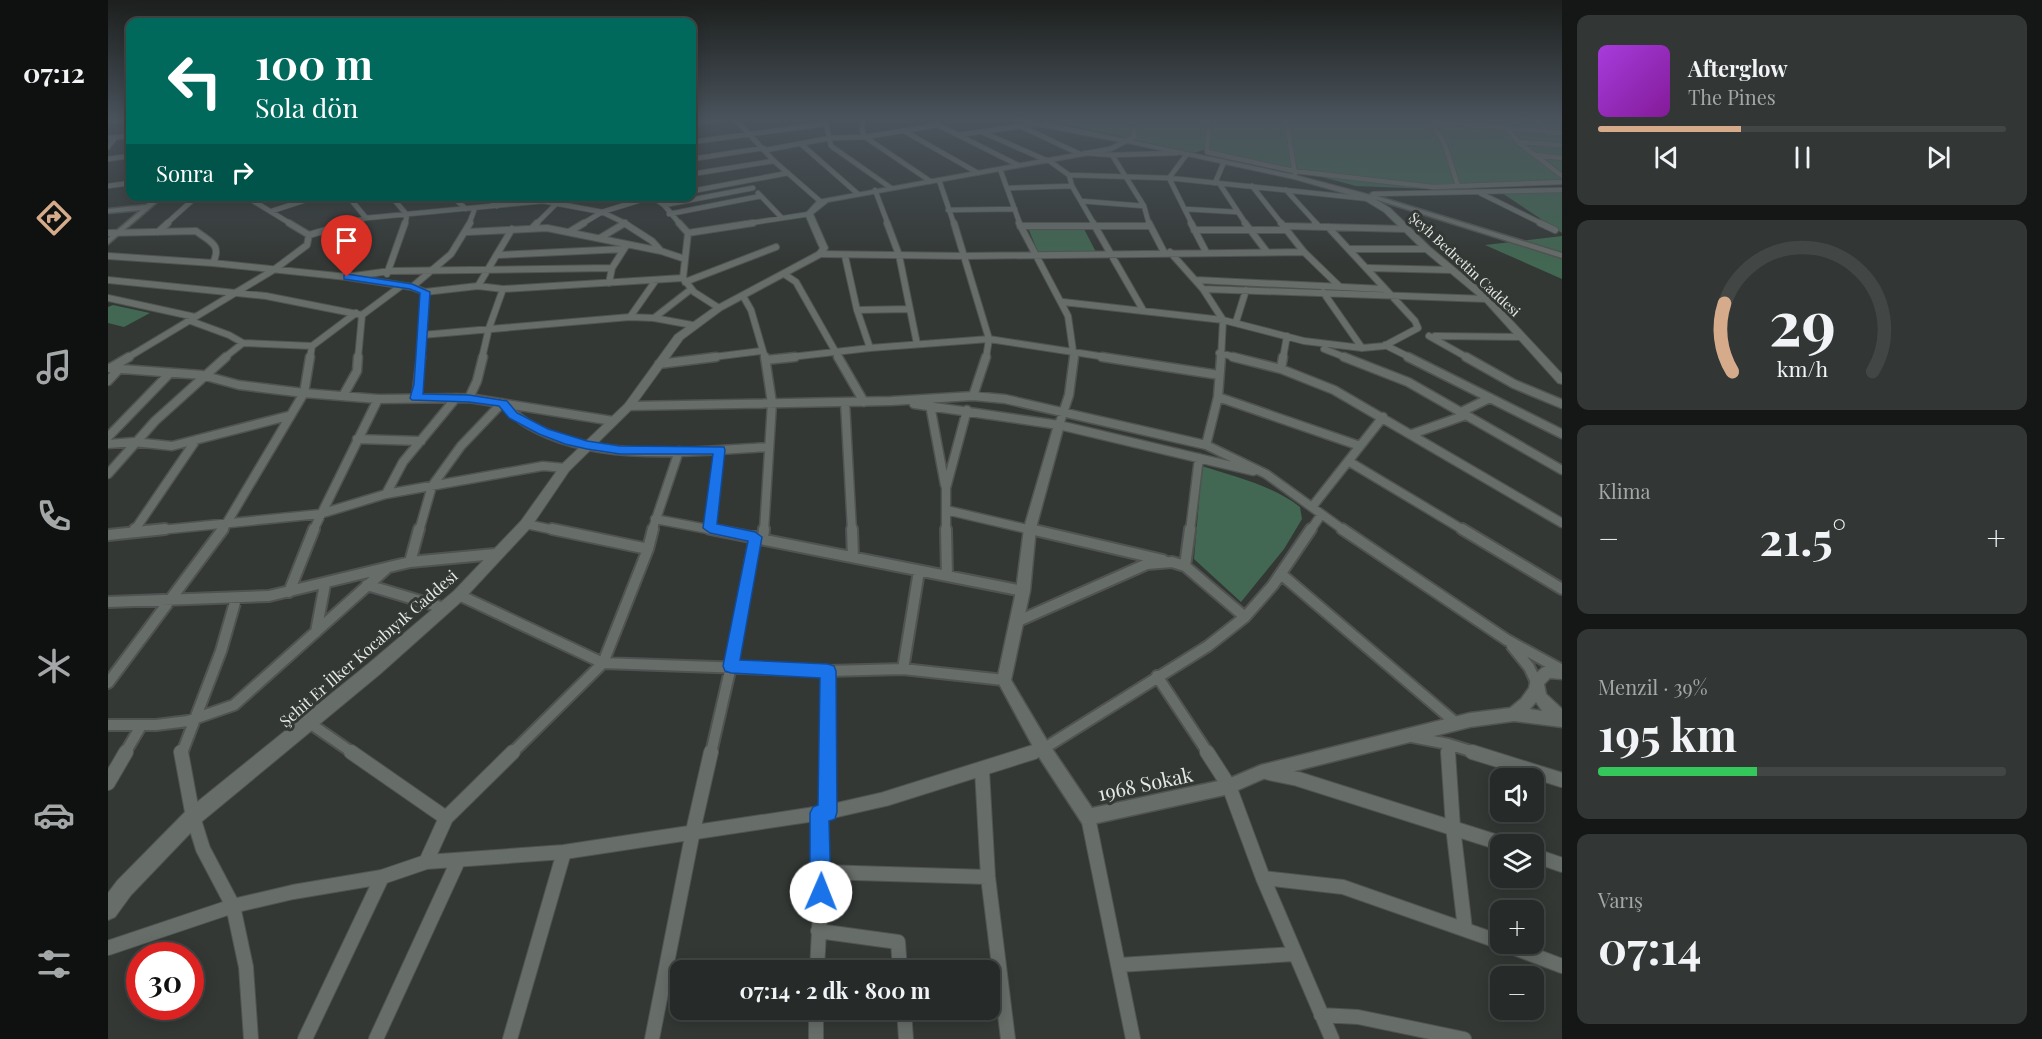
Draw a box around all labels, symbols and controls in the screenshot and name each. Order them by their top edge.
text: 100 m [255,35,373,91]
icon: left [156,42,234,120]
text: Afterglow [1688,53,1788,83]
text: 07:12 [23,54,85,90]
text: The Pines [1688,83,1776,110]
text: Sola dön [255,89,358,125]
icon: previous [1650,141,1683,174]
icon: pause [1786,141,1819,174]
icon: next [1922,141,1955,174]
icon: right [226,156,259,189]
text: Sonra [156,158,214,188]
icon: directions [33,197,75,239]
street label: Şeyh Bedrettin Caddesi [1405,207,1525,321]
pin [321,215,372,277]
icon: arrive [330,224,363,257]
text: 29 [1768,278,1836,362]
icon: music [33,346,75,388]
text: km/h [1776,354,1828,382]
text: Klima [1598,477,1650,504]
icon: phone [33,495,75,537]
text: 21.5° [1760,507,1846,567]
text: − [1598,515,1619,559]
text: + [1987,515,2006,559]
street label: Şehit Er İlker Kocabıyık Caddesi [275,565,462,731]
icon: climate [33,645,75,687]
text: Menzil · 39% [1598,673,1708,700]
text: 195 km [1598,703,1737,763]
street label: 1968 Sokak [1095,760,1195,806]
map controls [1490,768,1544,1020]
button: sound [1490,768,1544,822]
icon: car [33,794,75,836]
button: layers [1490,834,1544,888]
position arrow [789,860,853,924]
text: Varış [1598,886,1643,913]
button: + [1490,900,1544,954]
text: 07:14 [1598,916,1702,976]
speed limit sign: 30 [126,942,204,1020]
icon: filters [33,943,75,985]
button: − [1490,966,1544,1020]
text: 07:14 · 2 dk · 800 m [739,975,931,1005]

